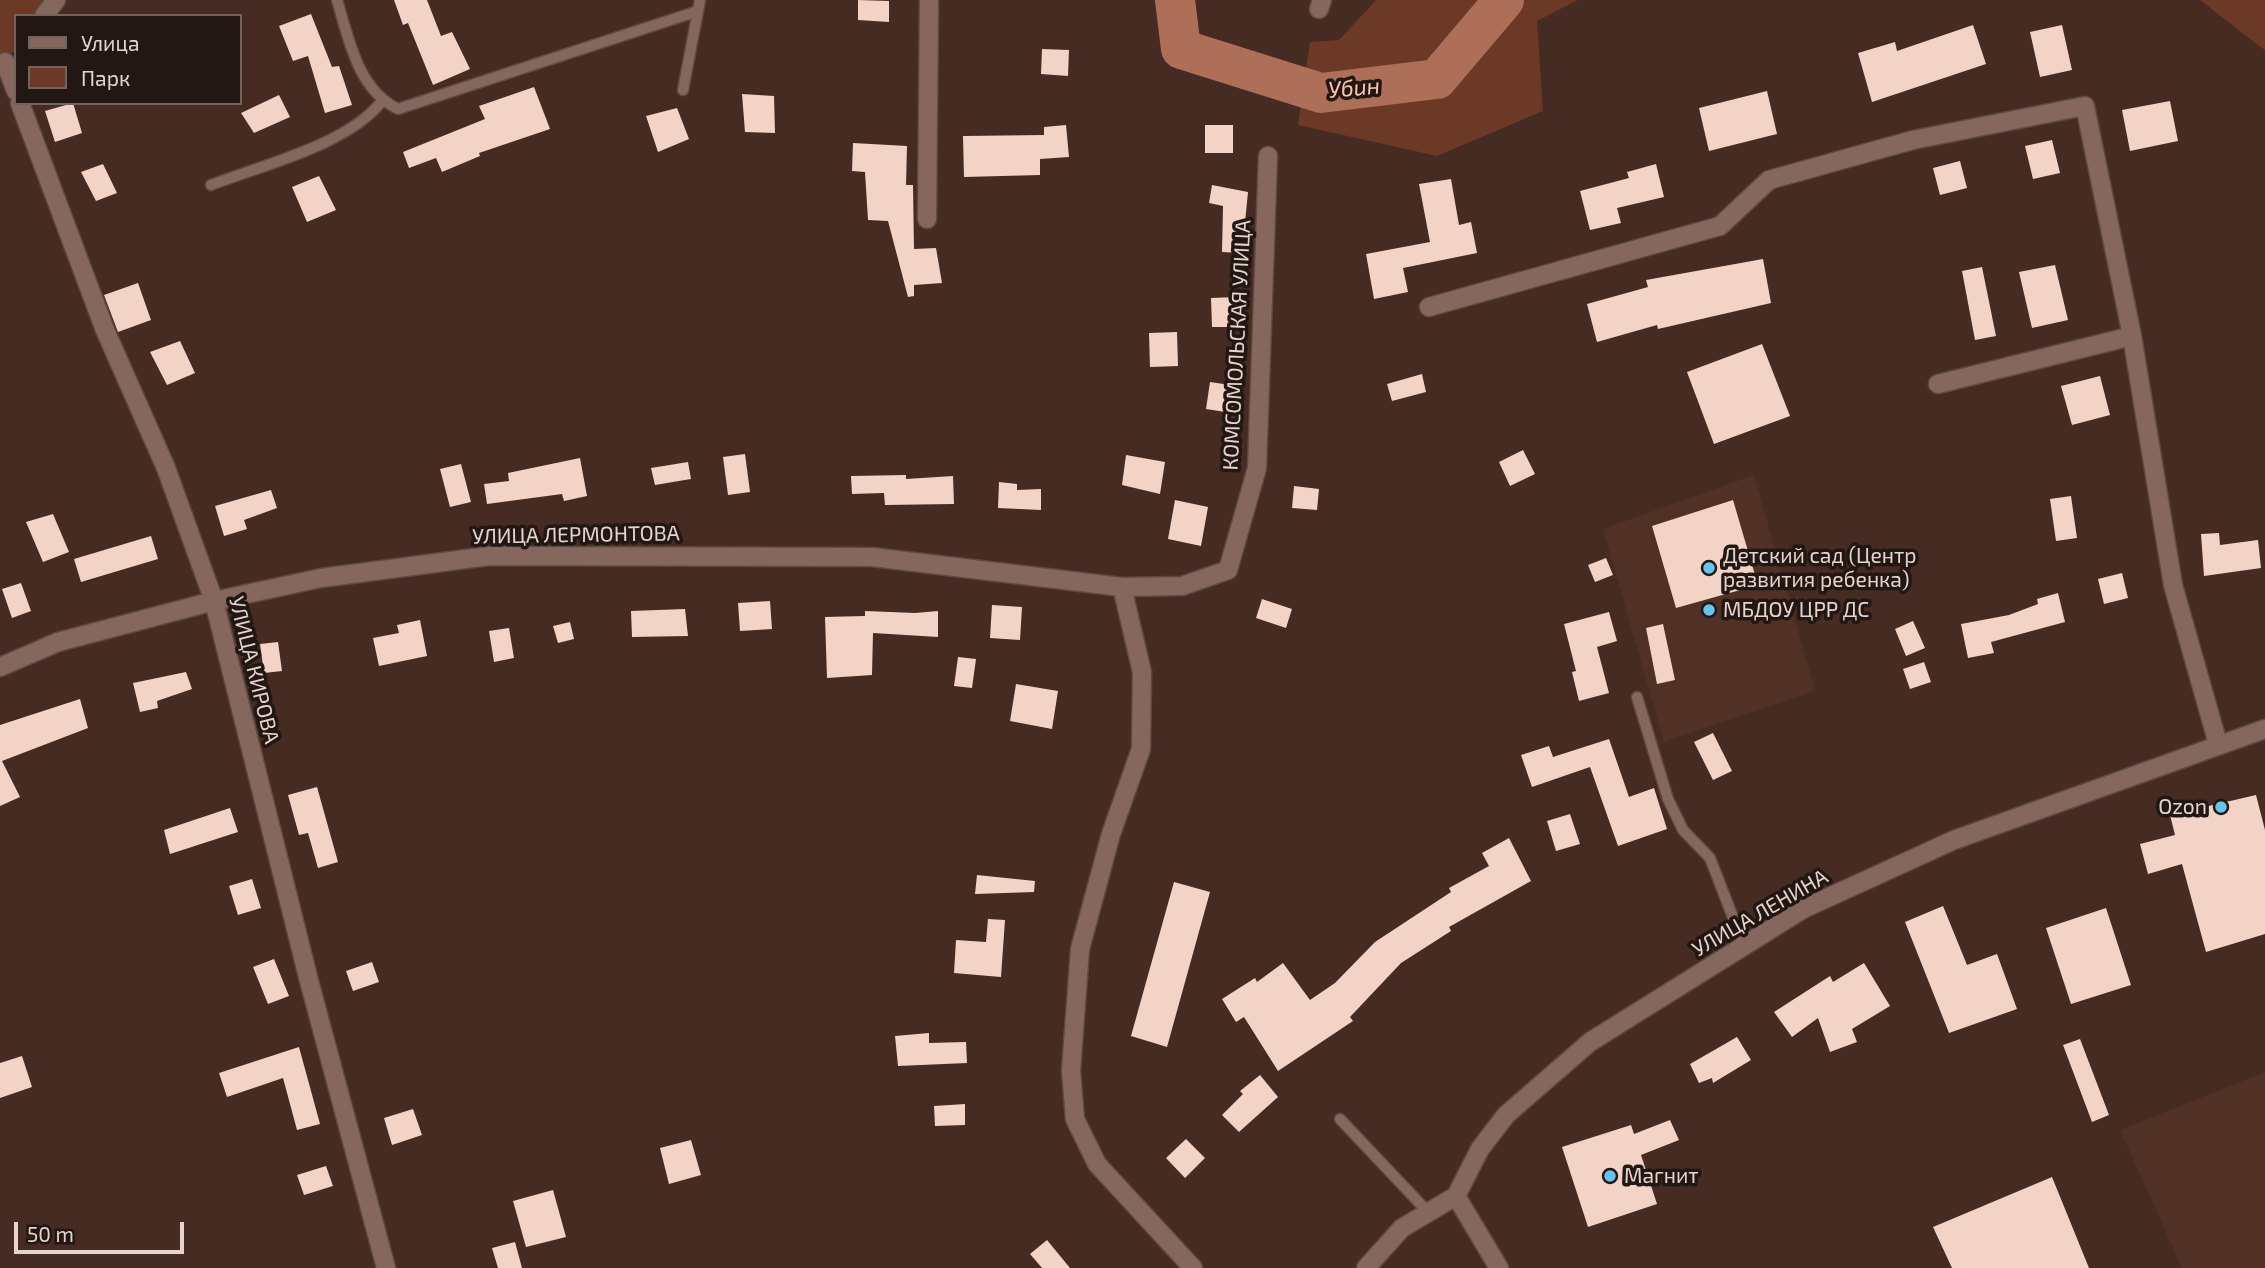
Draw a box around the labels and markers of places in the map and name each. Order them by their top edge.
place label: Детский сад (Центр развития ребенка) [1723,543,1917,593]
marker: Детский сад (Центр развития ребенка) [1701,560,1717,576]
place label: МБДОУ ЦРР ДС [1723,597,1869,623]
marker: МБДОУ ЦРР ДС [1701,602,1717,618]
place label: Ozon [2158,794,2207,820]
marker: Ozon [2213,799,2229,815]
place label: Магнит [1624,1163,1699,1189]
marker: Магнит [1602,1168,1618,1184]

